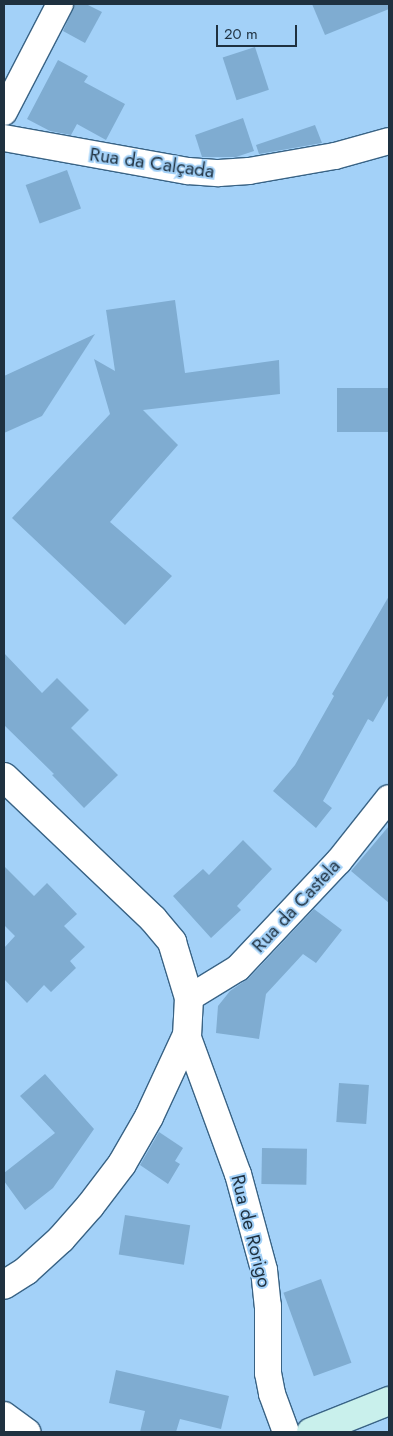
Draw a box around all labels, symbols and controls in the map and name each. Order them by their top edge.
scale bar [218,15,299,47]
text: 20 m [224,23,258,45]
street label: Rua da Calçada [88,143,216,183]
street label: Rua da Castela [247,855,345,957]
street label: Rua de Rorigo [226,1172,276,1290]

